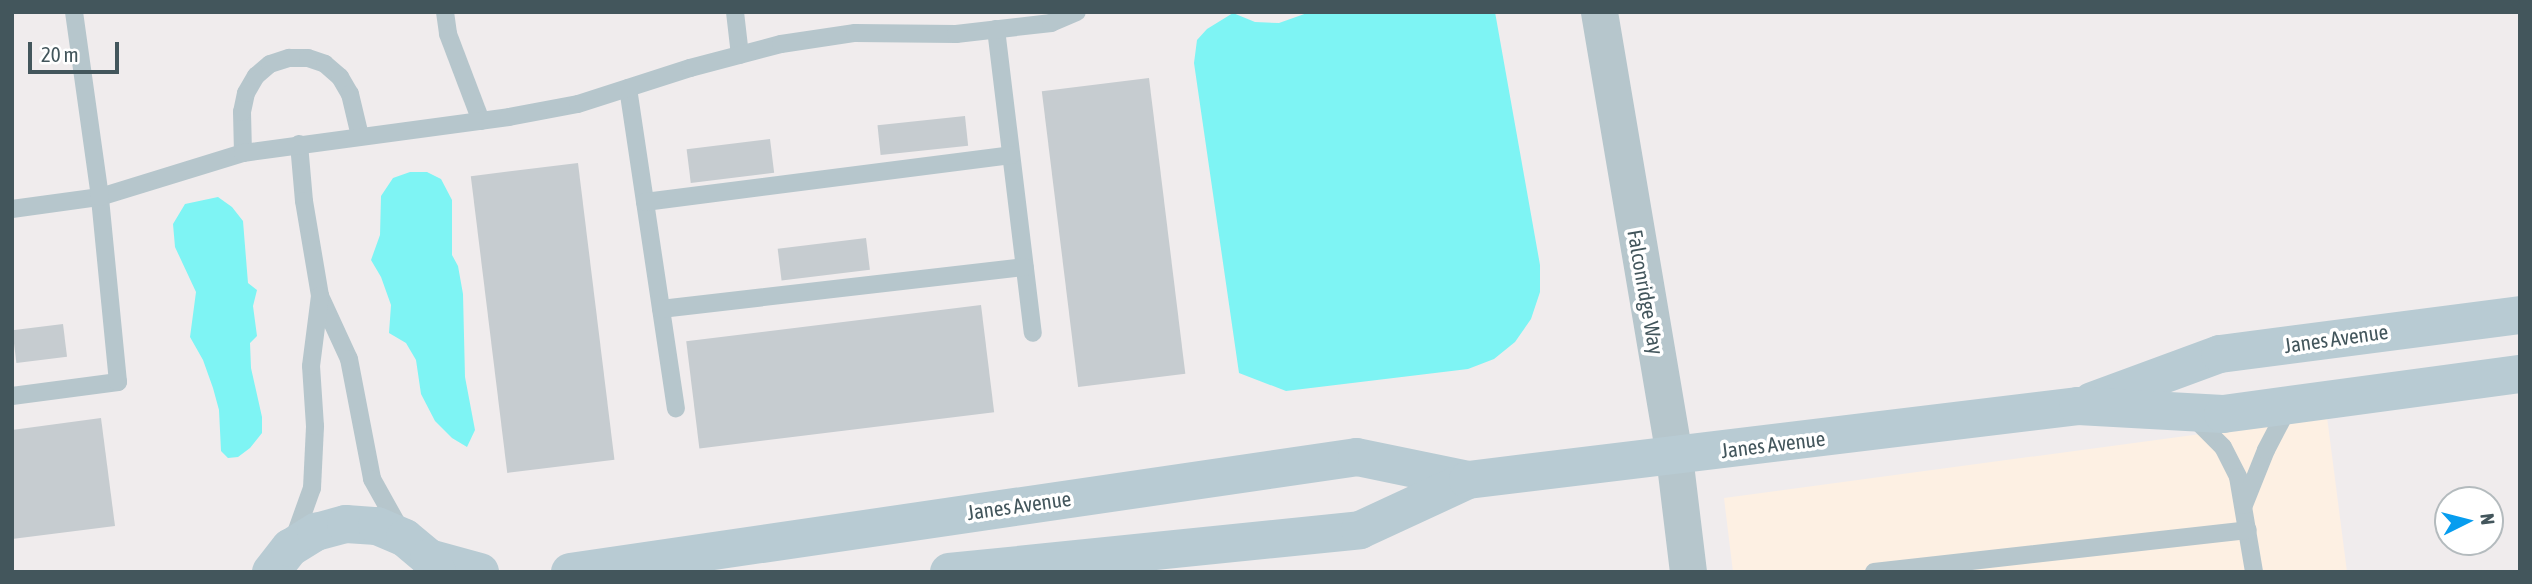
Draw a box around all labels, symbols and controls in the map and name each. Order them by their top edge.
scale bar [32,28,122,72]
text: 20 m [41,42,79,66]
street label: Falconridge Way [1623,228,1669,356]
street label: Janes Avenue [2282,318,2390,358]
street label: Janes Avenue [1720,425,1826,463]
street label: Janes Avenue [965,485,1073,525]
north arrow [2434,486,2504,556]
text: N [2476,512,2499,526]

